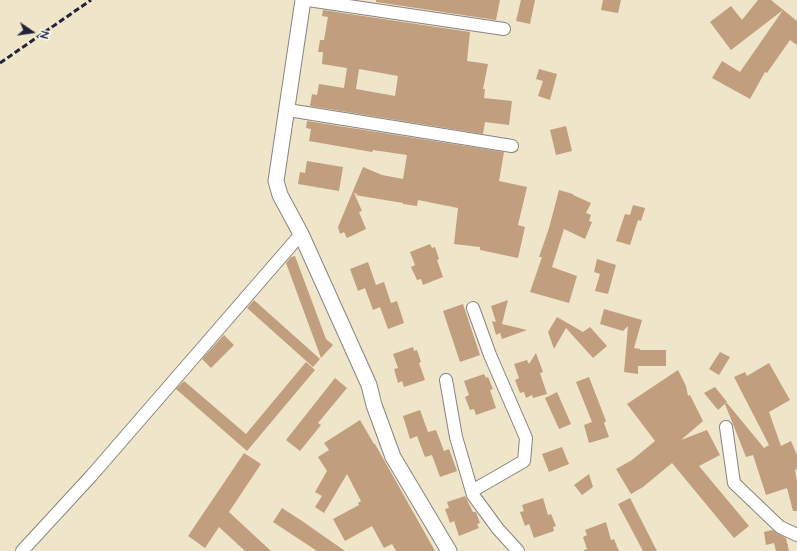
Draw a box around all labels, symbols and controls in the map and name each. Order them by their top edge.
north arrow [12,12,52,52]
text: N [36,30,52,40]

